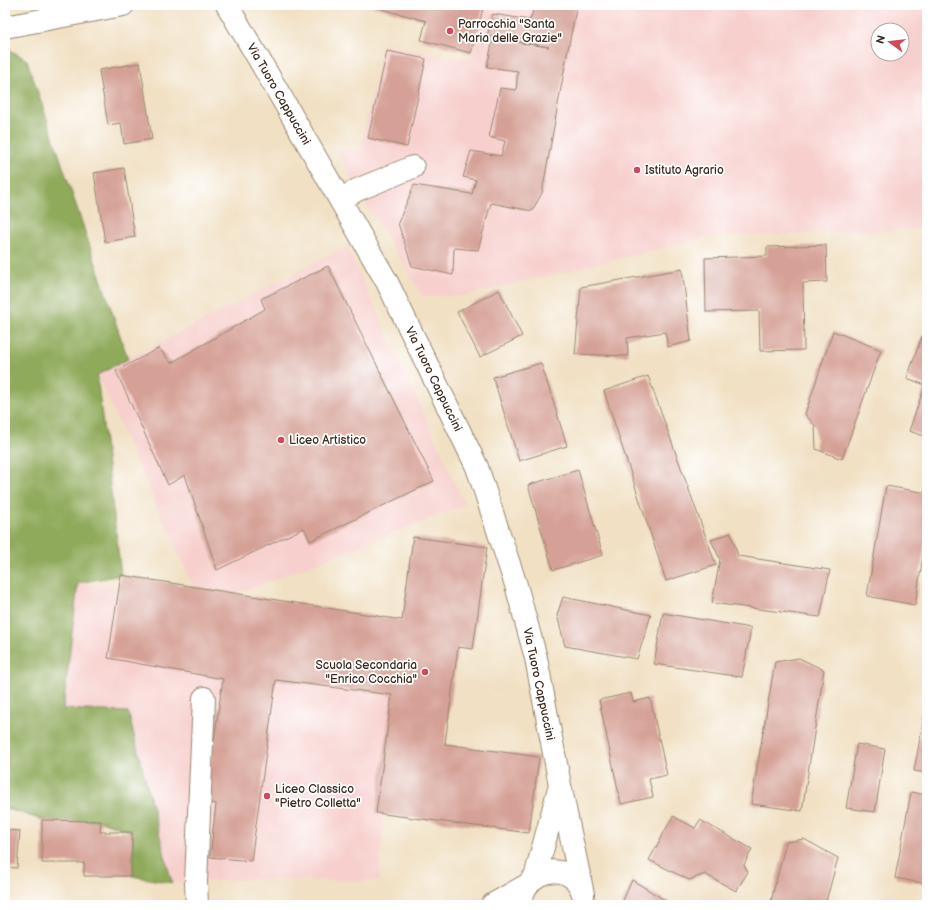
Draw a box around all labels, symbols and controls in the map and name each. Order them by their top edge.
place label: Parrocchia "Santa Maria delle Grazie" [458,17,562,46]
north arrow [870,22,910,62]
marker: Parrocchia "Santa Maria delle Grazie" [445,26,455,36]
text: N [873,34,888,45]
street label: Via Tuoro Cappuccini [243,41,314,148]
place label: Istituto Agrario [645,163,724,178]
marker: Istituto Agrario [632,165,642,175]
street label: Via Tuoro Cappuccini [402,324,466,434]
place label: Liceo Artistico [289,433,366,448]
marker: Liceo Artistico [276,435,286,445]
street label: Via Tuoro Cappuccini [519,626,558,742]
place label: Scuola Secondaria "Enrico Cocchia" [316,658,417,687]
marker: Scuola Secondaria "Enrico Cocchia" [420,667,430,677]
place label: Liceo Classico "Pietro Colletta" [275,782,361,811]
marker: Liceo Classico "Pietro Colletta" [262,791,272,801]

